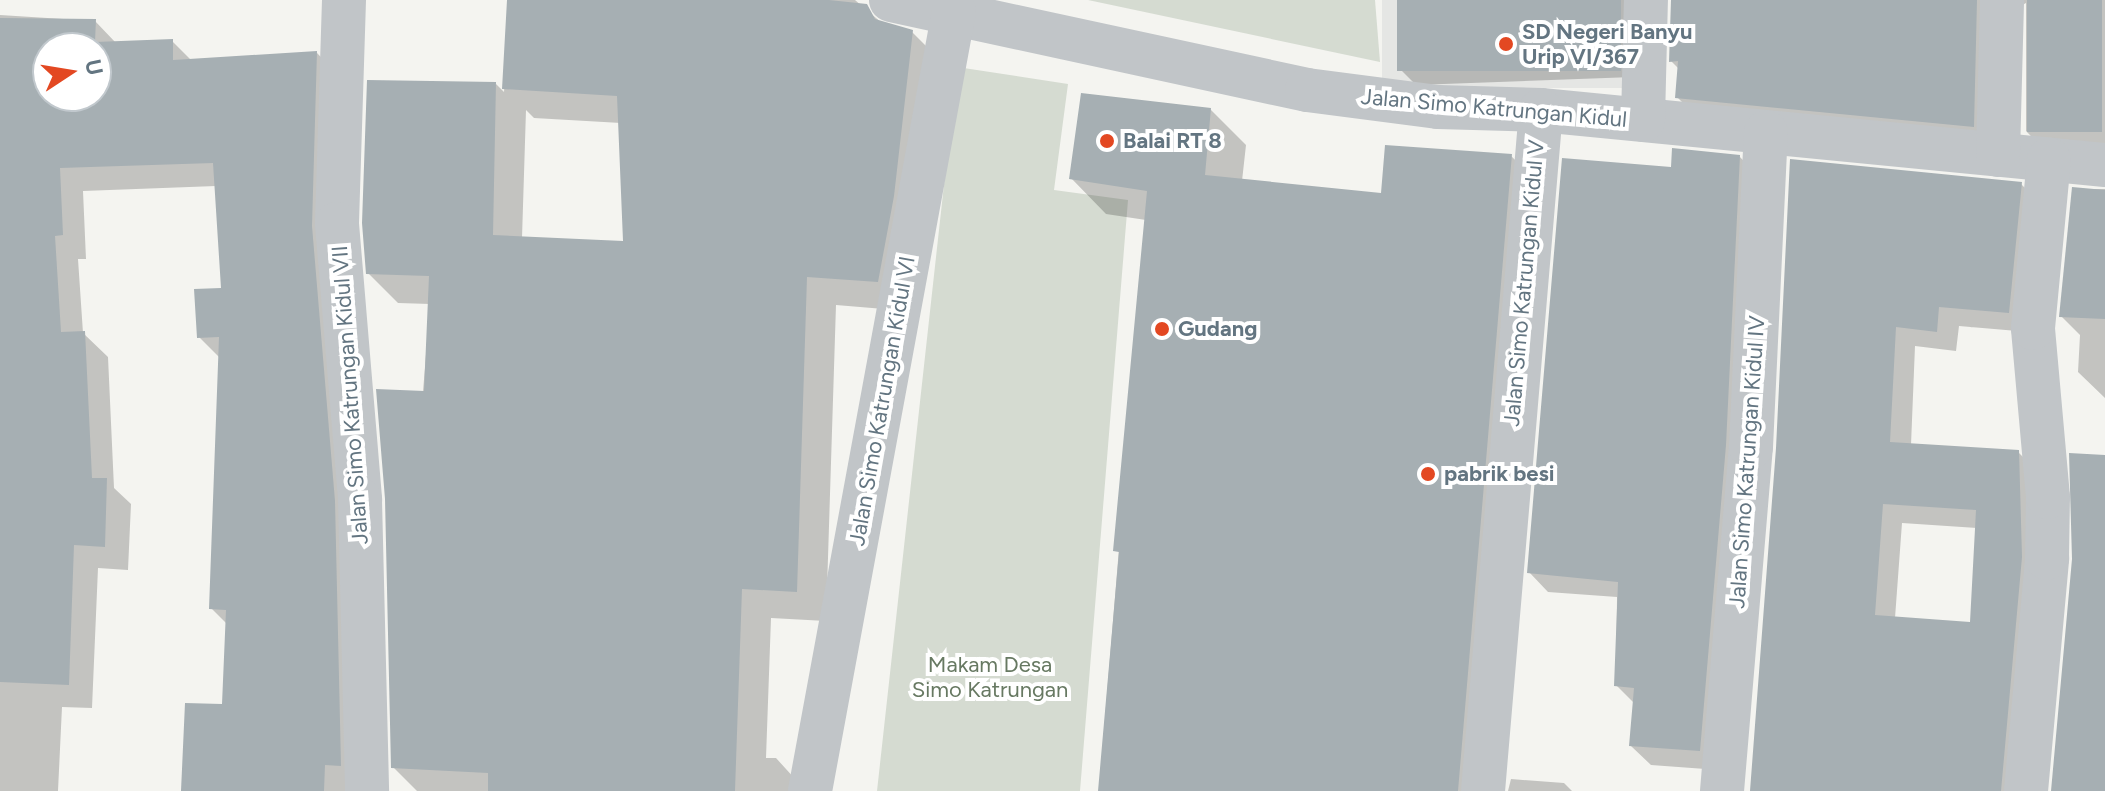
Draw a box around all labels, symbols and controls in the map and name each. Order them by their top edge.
place label: SD Negeri Banyu Urip VI/367 [1522,18,1692,70]
north arrow [32,32,112,112]
marker: SD Negeri Banyu Urip VI/367 [1497,35,1515,53]
text: U [79,57,109,78]
street label: Jalan Simo Katrungan Kidul [1360,83,1628,133]
place label: Balai RT 8 [1123,128,1222,154]
marker: Balai RT 8 [1098,132,1116,150]
street label: Jalan Simo Katrungan Kidul V [1498,139,1550,427]
street label: Jalan Simo Katrungan Kidul VII [326,245,374,545]
street label: Jalan Simo Katrungan Kidul VI [844,254,920,548]
street label: Jalan Simo Katrungan Kidul IV [1724,315,1770,609]
place label: Gudang [1178,316,1257,342]
marker: Gudang [1153,320,1171,338]
place label: pabrik besi [1444,461,1555,487]
marker: pabrik besi [1419,465,1437,483]
park label: Makam Desa Simo Katrungan [912,651,1068,702]

